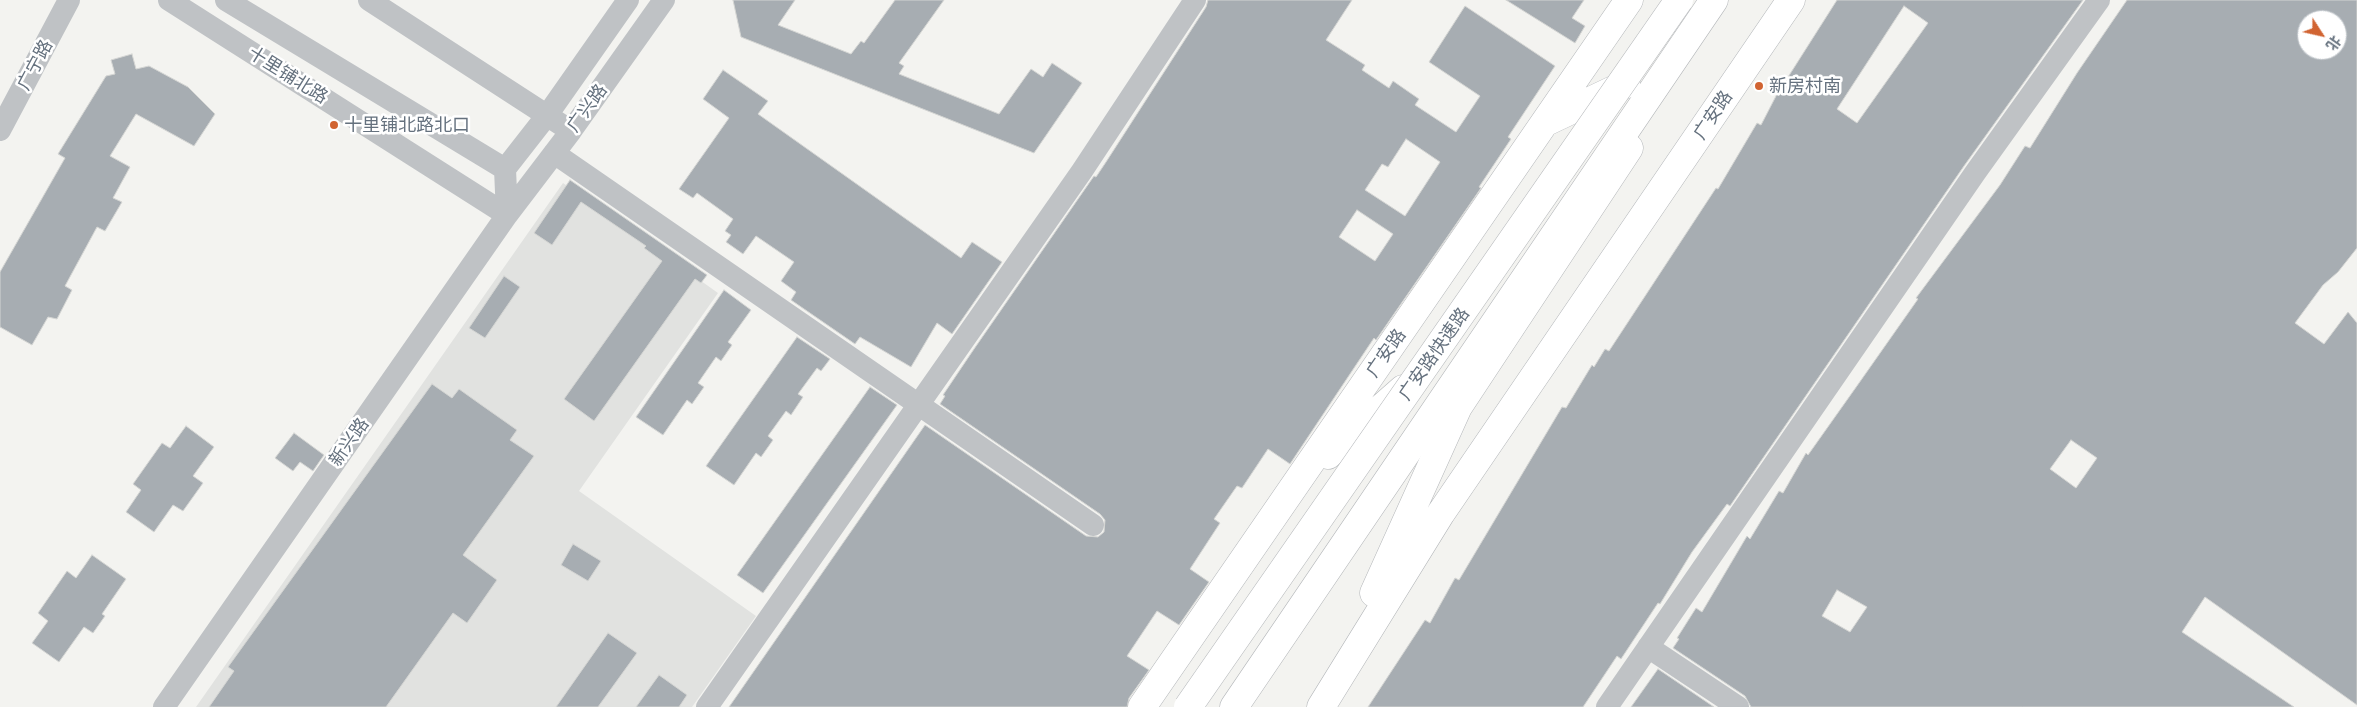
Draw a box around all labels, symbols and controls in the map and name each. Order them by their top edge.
north arrow [2297,10,2347,60]
text: 北 [2323,33,2345,54]
street label: 广宁路 [13,36,57,94]
street label: 十里铺北路 [244,42,332,108]
place label: 新房村南 [1769,75,1841,97]
street label: 广兴路 [562,80,612,136]
marker: 新房村南 [1753,80,1765,92]
street label: 广安路 [1689,87,1737,143]
place label: 十里铺北路北口 [344,114,470,136]
marker: 十里铺北路北口 [328,119,340,131]
street label: 广安路快速路 [1394,304,1474,404]
street label: 广安路 [1362,325,1410,381]
street label: 新兴路 [325,414,373,470]

